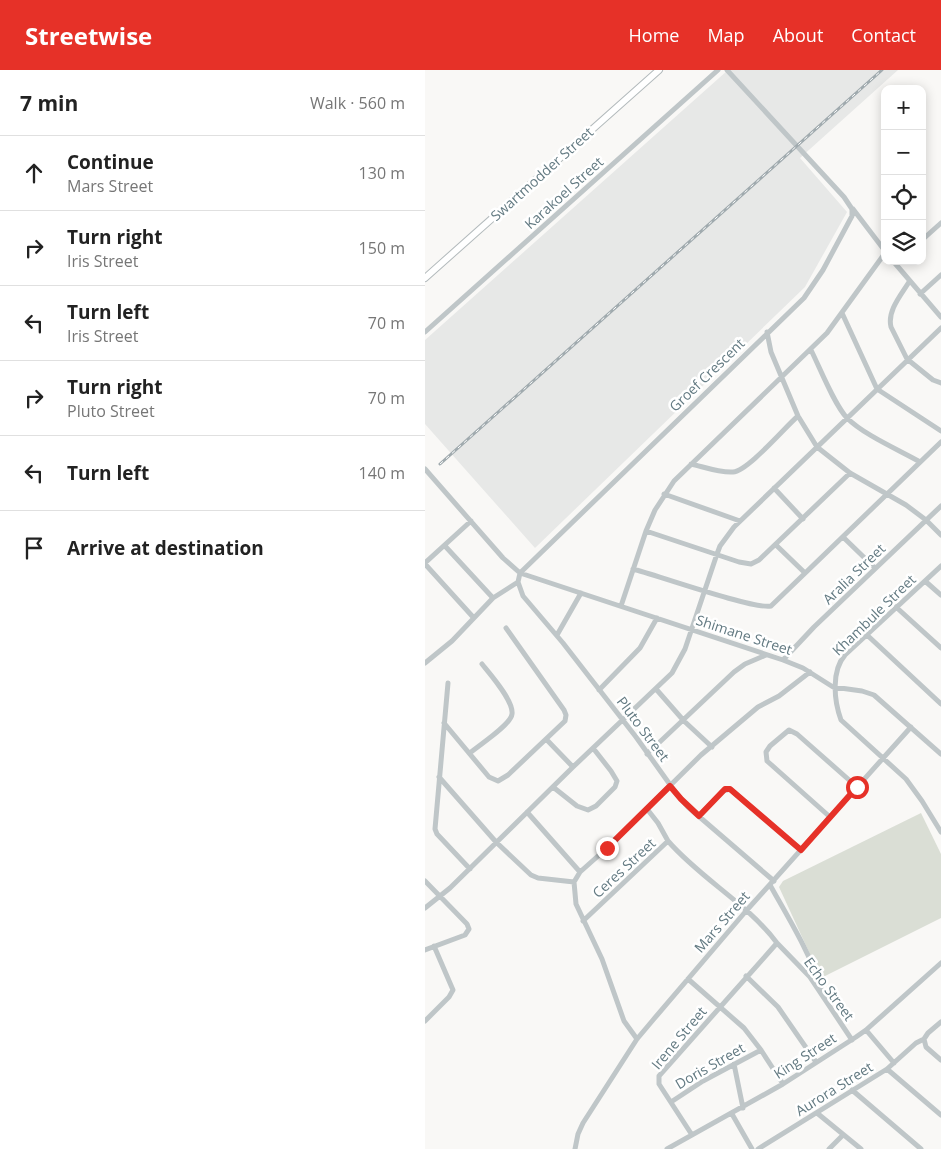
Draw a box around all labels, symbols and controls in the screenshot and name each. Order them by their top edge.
text: Streetwise [25,19,152,52]
text: Home [629,23,679,47]
text: Map [707,23,745,47]
text: About [773,23,823,47]
text: Contact [851,23,916,47]
map controls [881,85,926,265]
button: + [881,85,926,130]
text: 7 min [20,89,78,117]
text: Walk · 560 m [310,92,405,114]
street label: Swartmodder Street [486,122,597,225]
button: − [881,130,926,175]
text: Continue [67,149,154,175]
street label: Karakoel Street [520,152,607,233]
icon: ahead [20,159,48,187]
text: 130 m [359,162,405,184]
text: Mars Street [67,175,153,197]
button: locate [881,175,926,220]
button: layers [881,220,926,265]
text: Turn right [67,224,162,250]
icon: right [20,234,48,262]
text: 150 m [359,237,405,259]
text: Iris Street [67,250,139,272]
text: Turn left [67,299,149,325]
icon: left [20,309,48,337]
text: 70 m [368,312,405,334]
text: Iris Street [67,325,139,347]
street label: Groef Crescent [665,334,748,415]
text: Turn right [67,374,162,400]
icon: right [20,384,48,412]
text: 70 m [368,387,405,409]
text: Pluto Street [67,400,155,422]
icon: left [20,459,48,487]
text: Turn left [67,460,149,486]
text: 140 m [359,462,405,484]
icon: arrive [20,534,48,562]
text: Arrive at destination [67,535,264,561]
street label: Aralia Street [818,539,889,608]
street label: Khambule Street [828,570,920,659]
street label: Shimane Street [694,610,795,659]
street label: Pluto Street [613,692,674,765]
route start [846,776,869,799]
street label: Ceres Street [588,834,659,902]
route end [596,837,619,860]
street label: Mars Street [690,887,754,956]
street label: Echo Street [800,953,859,1024]
street label: Irene Street [647,1002,711,1073]
street label: King Street [770,1028,840,1083]
street label: Doris Street [672,1038,748,1093]
street label: Aurora Street [791,1057,876,1120]

